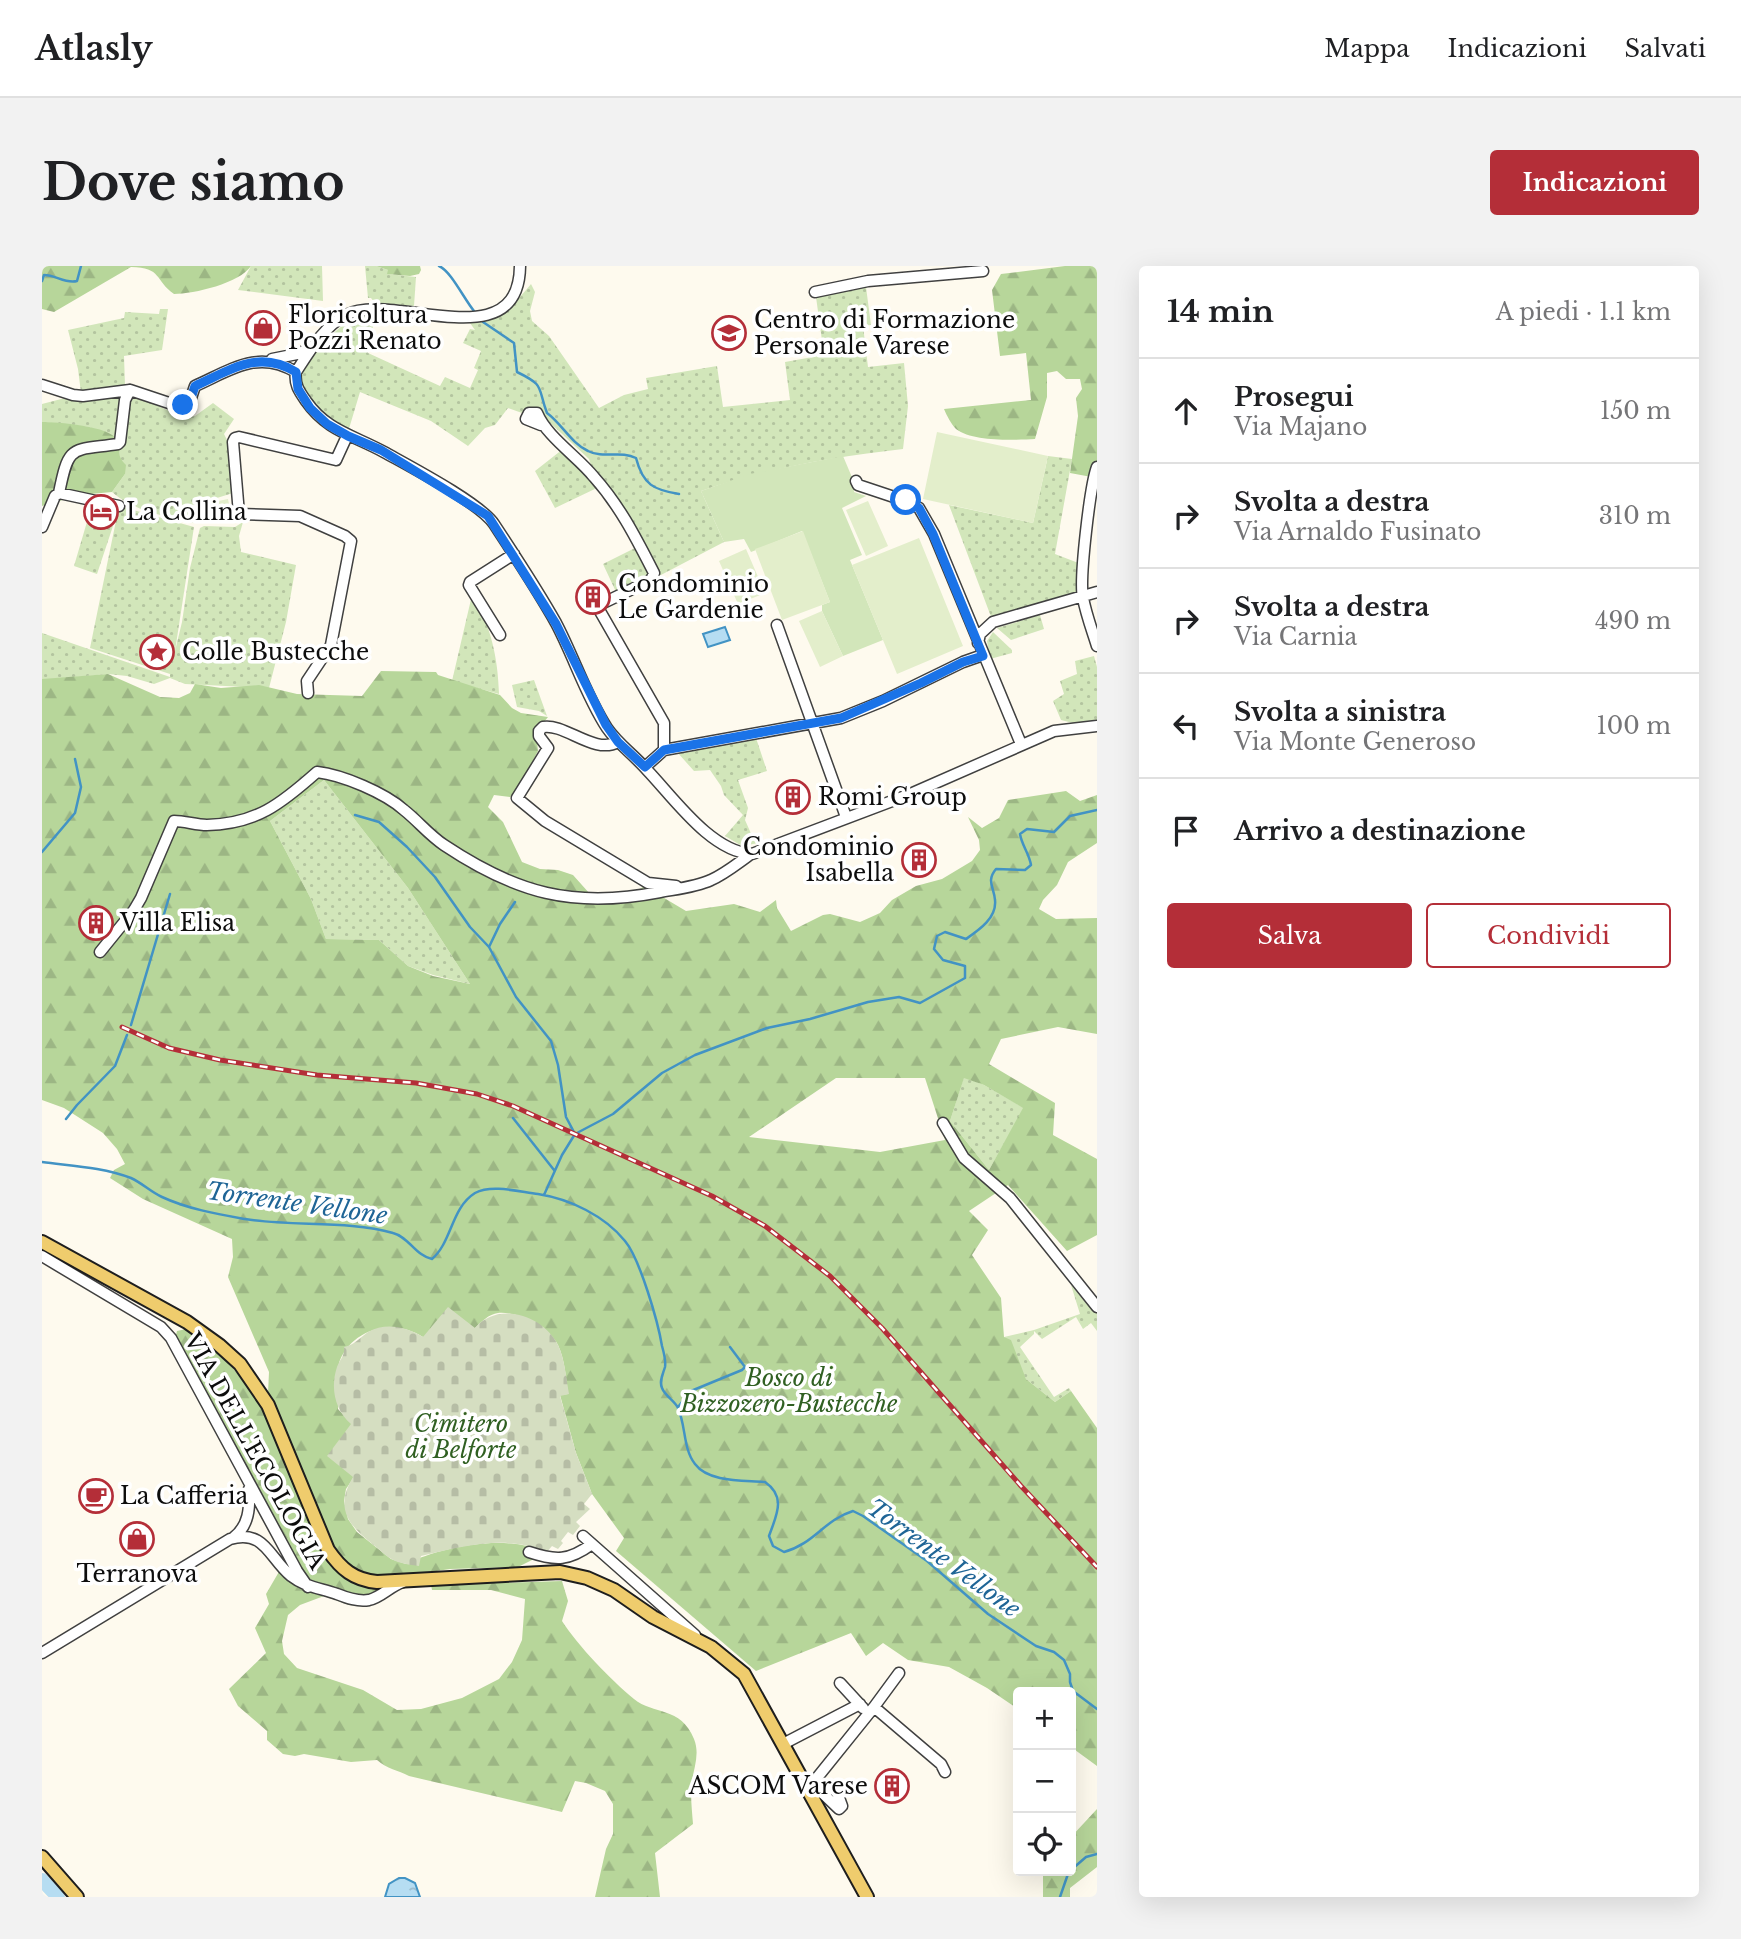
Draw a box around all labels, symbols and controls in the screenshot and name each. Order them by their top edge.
text: Atlasly [35,28,153,69]
text: Mappa [1324,34,1410,63]
text: Indicazioni [1448,34,1587,63]
text: Salvati [1625,34,1706,63]
button: Indicazioni [1490,150,1699,215]
text: Dove siamo [42,152,345,213]
text: 14 min [1167,293,1274,330]
text: A piedi · 1.1 km [1496,298,1671,326]
place label: Floricoltura Pozzi Renato [288,301,442,355]
place label: Centro di Formazione Personale Varese [754,306,1015,360]
shop icon: Floricoltura Pozzi Renato [244,309,282,347]
school or university icon: Centro di Formazione Personale Varese [710,314,748,352]
text: Prosegui [1234,381,1354,413]
route end [167,389,198,420]
icon: ahead [1167,392,1205,430]
text: 150 m [1600,397,1671,425]
text: Via Majano [1234,413,1367,441]
route start [890,484,921,515]
text: Svolta a destra [1234,486,1430,518]
hotel icon: La Collina [82,493,120,531]
icon: right [1167,497,1205,535]
place label: La Collina [126,498,247,526]
text: 310 m [1599,502,1671,530]
text: Via Arnaldo Fusinato [1234,518,1481,546]
place label: Condominio Le Gardenie [618,570,769,624]
building icon: Condominio Le Gardenie [574,578,612,616]
text: Svolta a destra [1234,591,1430,623]
icon: right [1167,602,1205,640]
text: 490 m [1595,607,1671,635]
text: Via Carnia [1234,623,1357,651]
place icon: Colle Bustecche [138,633,176,671]
place label: Colle Bustecche [182,638,369,666]
text: Svolta a sinistra [1234,696,1446,728]
icon: left [1167,707,1205,745]
text: 100 m [1597,712,1671,740]
text: Via Monte Generoso [1234,728,1476,756]
building icon: Romi Group [774,778,812,816]
place label: Romi Group [818,783,967,811]
icon: arrive [1167,812,1205,850]
text: Arrivo a destinazione [1234,815,1526,847]
place label: Condominio Isabella [743,833,894,887]
building icon: Condominio Isabella [900,841,938,879]
button: Salva [1167,903,1412,968]
button: Condividi [1426,903,1671,968]
building icon: Villa Elisa [77,904,115,942]
place label: Villa Elisa [119,909,235,937]
water label: Torrente Vellone [205,1176,389,1230]
street label: VIA DELL'ECOLOGIA [178,1327,332,1575]
park label: Bosco di Bizzozero-Bustecche [679,1364,898,1418]
park label: Cimitero di Belforte [406,1410,517,1464]
cafe icon: La Cafferia [77,1477,115,1515]
place label: La Cafferia [120,1482,249,1510]
water label: Torrente Vellone [862,1493,1026,1623]
shop icon: Terranova [118,1520,156,1558]
place label: Terranova [77,1560,198,1588]
map controls [1013,1687,1076,1876]
button: + [1013,1687,1076,1750]
button: − [1013,1750,1076,1813]
building icon: ASCOM Varese [873,1767,911,1805]
place label: ASCOM Varese [688,1772,868,1800]
button: locate [1013,1813,1076,1876]

